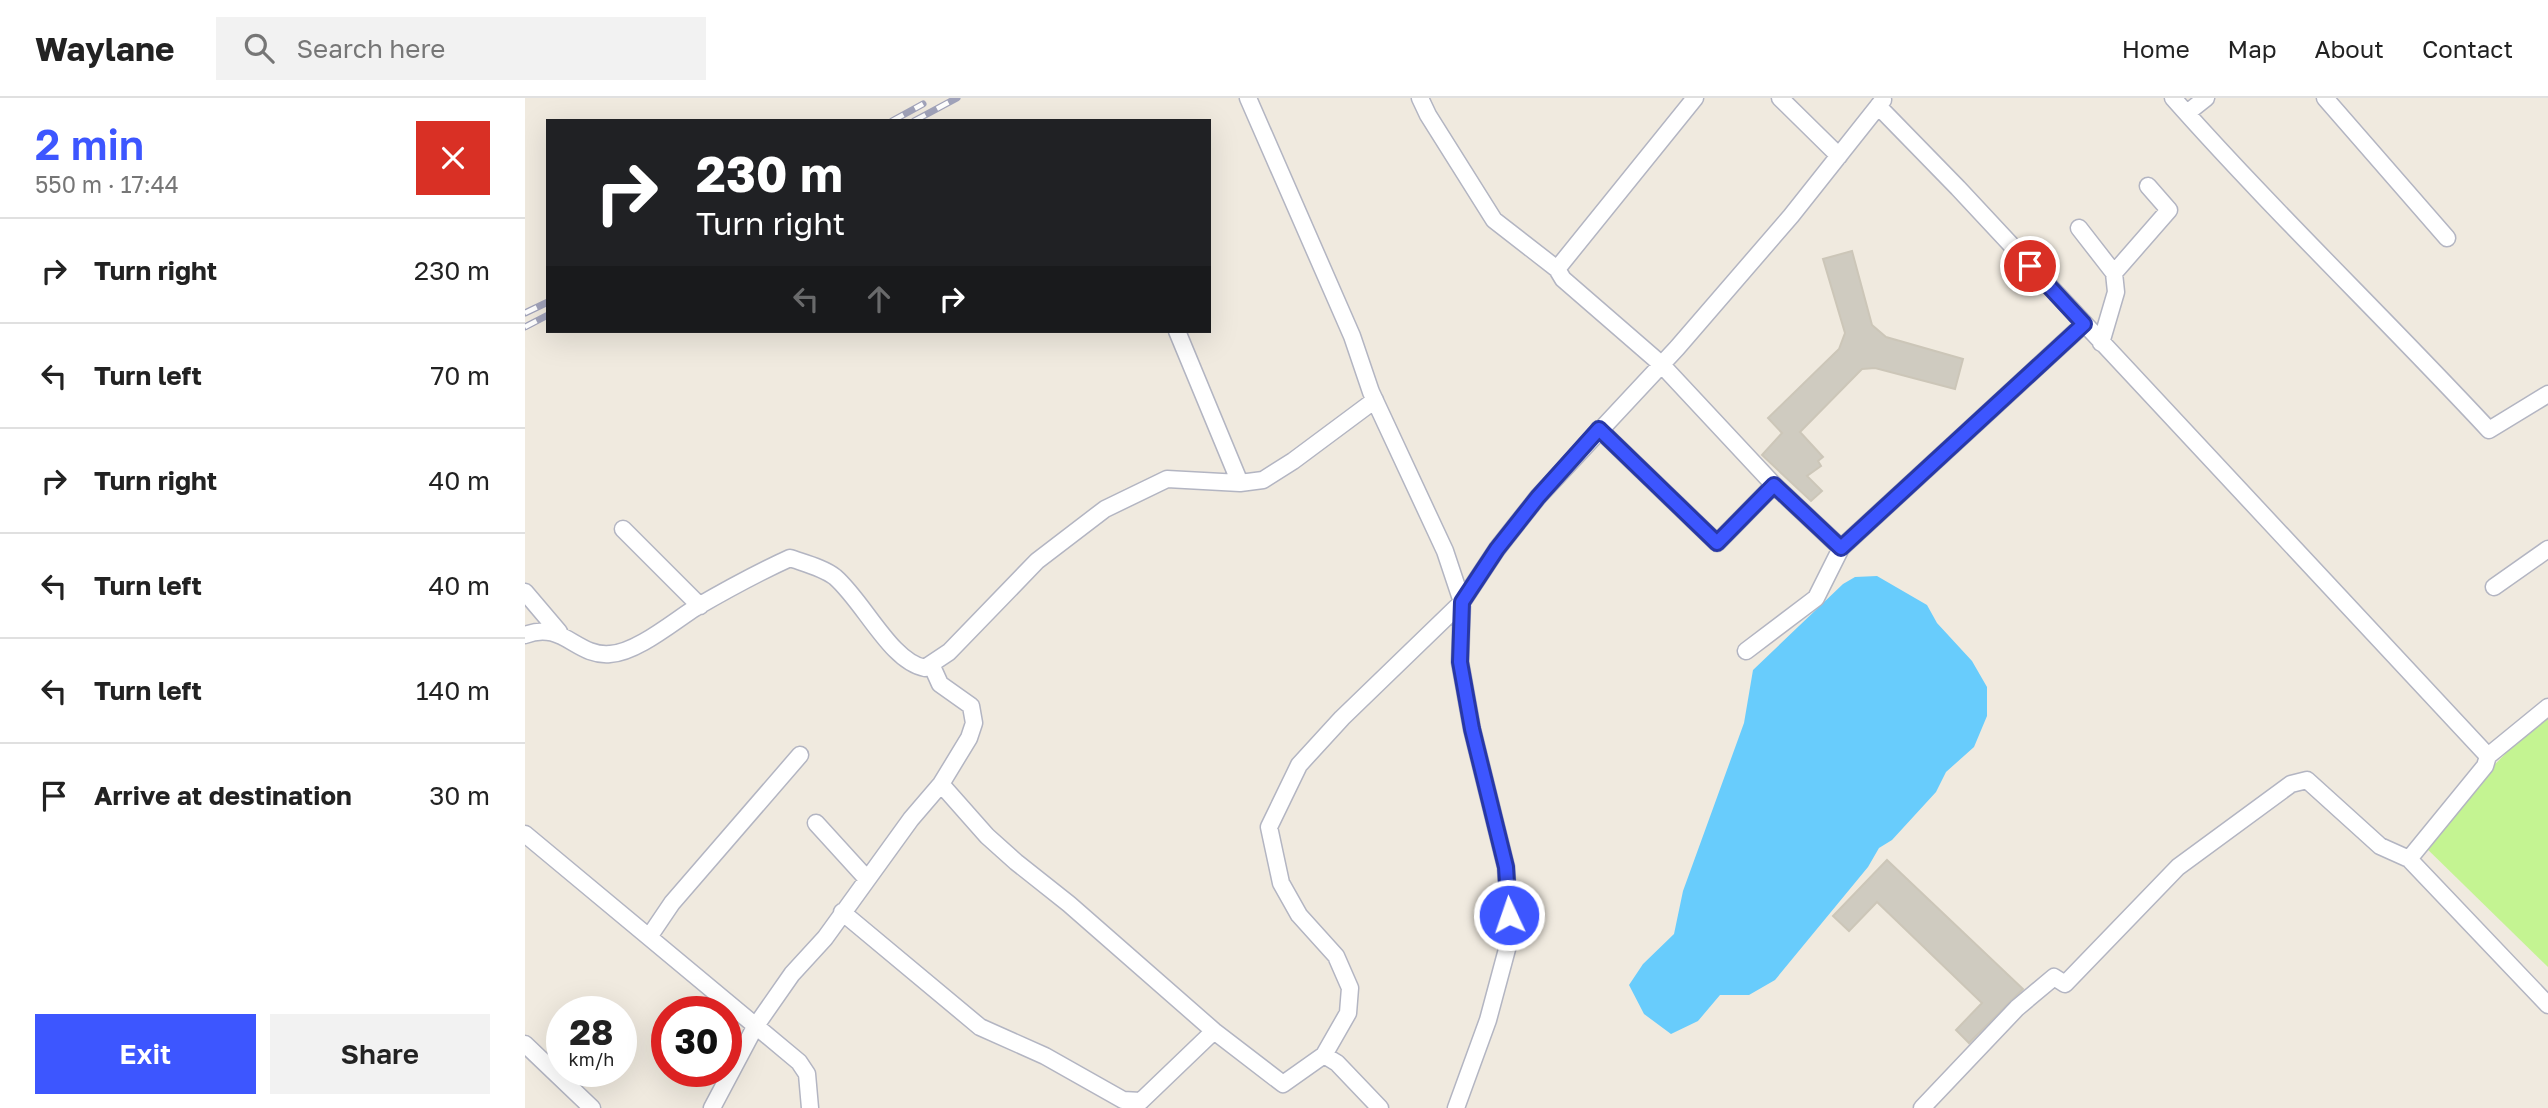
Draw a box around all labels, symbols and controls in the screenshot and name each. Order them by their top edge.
search box [216,17,706,80]
text: Waylane [35,29,174,68]
icon: search [240,29,278,67]
text: Search here [296,33,445,64]
text: Home [2122,34,2190,63]
text: Map [2228,34,2277,63]
text: About [2315,34,2384,63]
text: Contact [2422,34,2513,63]
text: 2 min [35,119,144,169]
button: close [416,121,490,195]
text: 230 m [696,144,843,203]
icon: right [581,147,672,238]
text: 550 m · 17:44 [35,170,179,198]
text: Turn right [696,204,845,242]
pin [2000,236,2060,296]
icon: arrive [2011,247,2049,285]
icon: right [35,252,73,290]
text: Turn right [94,255,217,286]
text: 230 m [414,255,490,286]
icon: left [787,280,825,318]
icon: ahead [860,280,898,318]
icon: right [933,280,971,318]
icon: left [35,357,73,395]
text: Turn left [94,360,202,391]
text: 70 m [431,360,490,391]
icon: right [35,462,73,500]
text: Turn right [94,465,217,496]
text: 40 m [429,465,490,496]
icon: left [35,567,73,605]
text: Turn left [94,570,202,601]
text: 40 m [429,570,490,601]
icon: left [35,672,73,710]
text: Turn left [94,675,202,706]
text: 140 m [416,675,490,706]
icon: arrive [35,777,73,815]
text: Arrive at destination [94,780,352,811]
text: 30 m [429,780,490,811]
position arrow [1472,878,1546,952]
speed limit sign: 30 [651,996,742,1087]
text: 28 [570,1011,613,1053]
button: Exit [35,1014,256,1094]
button: Share [270,1014,490,1094]
text: km/h [569,1048,614,1070]

